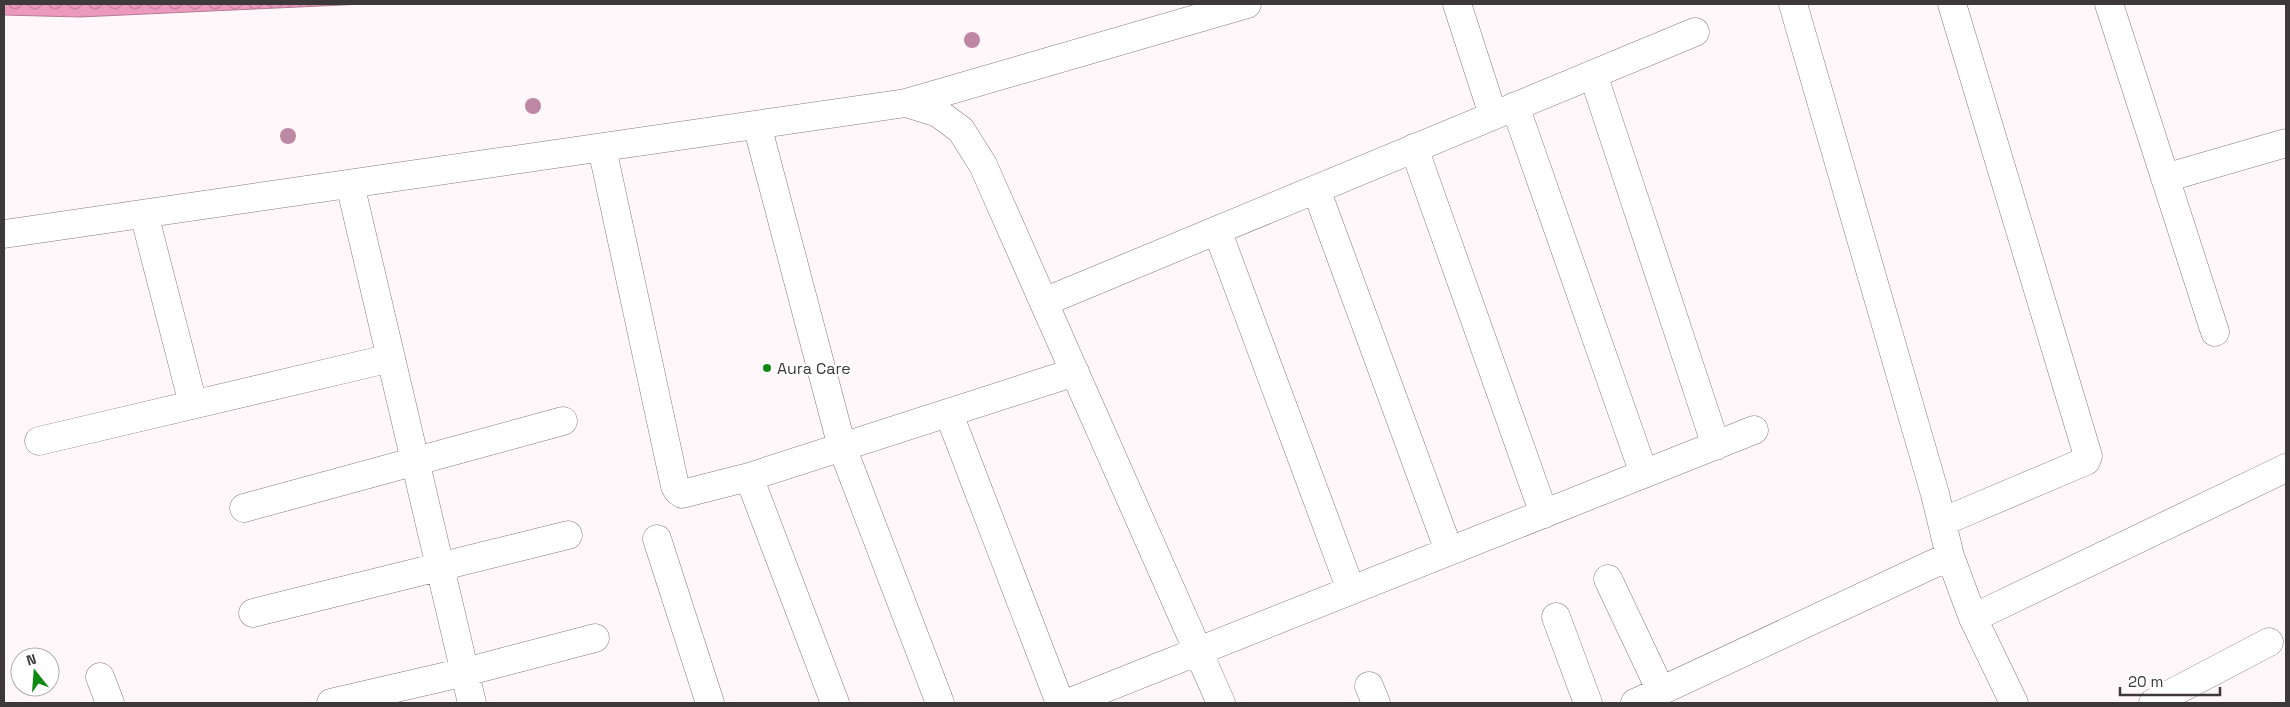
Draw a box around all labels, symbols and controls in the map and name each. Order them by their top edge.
place label: Aura Care [777,358,851,379]
marker: Aura Care [761,362,773,374]
north arrow [10,647,60,697]
text: N [24,650,38,670]
scale bar [2120,664,2220,696]
text: 20 m [2128,672,2163,691]

